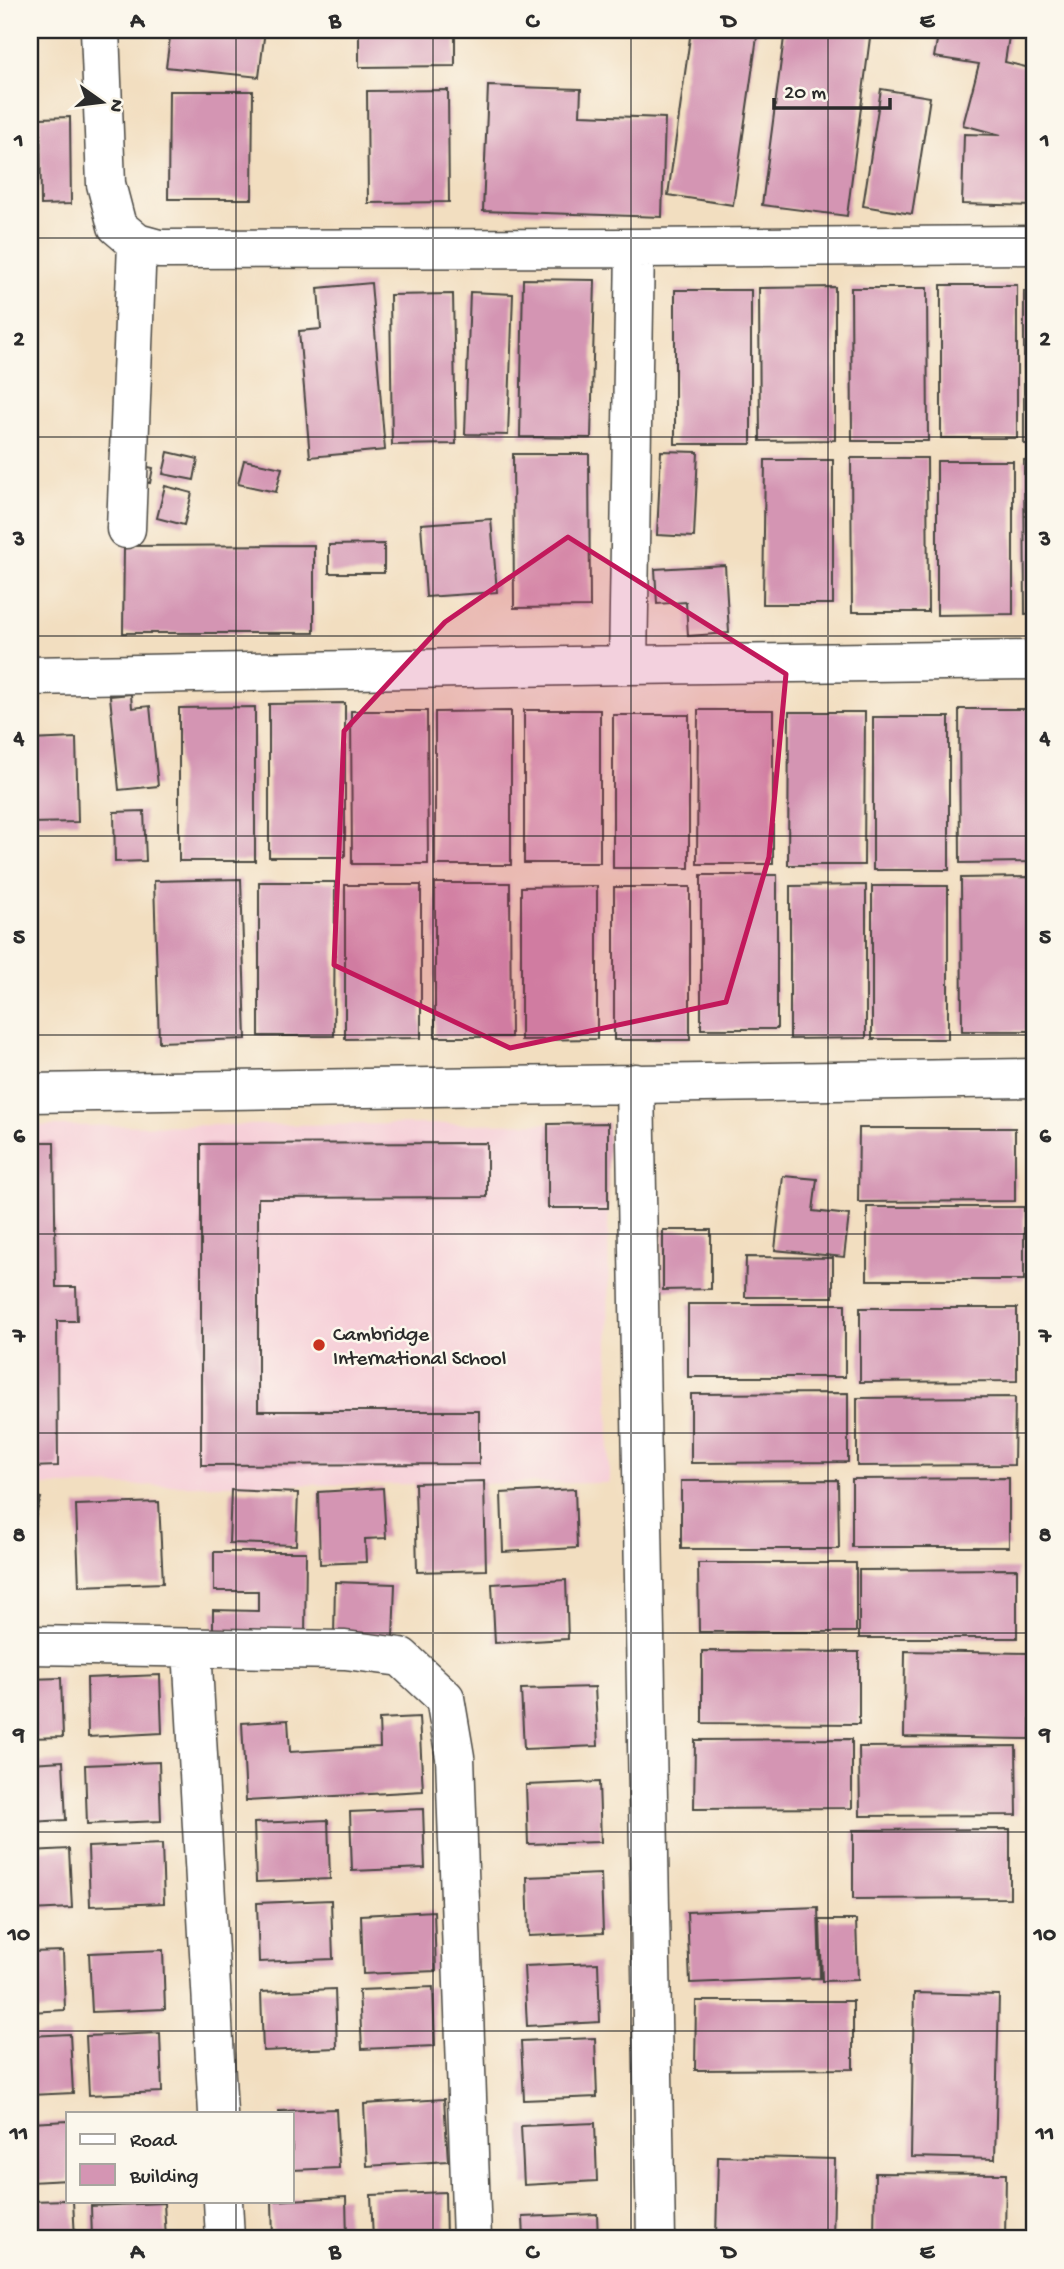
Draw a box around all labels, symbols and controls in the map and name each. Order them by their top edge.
text: A [129,9,145,36]
text: B [328,9,342,36]
text: C [526,9,541,36]
text: D [720,9,738,36]
text: E [920,9,936,36]
north arrow [66,66,136,136]
scale bar [774,66,889,110]
text: 20 m [784,82,826,107]
text: N [102,96,128,114]
text: 1 [13,128,24,155]
text: 1 [1039,128,1050,155]
text: 2 [13,327,25,354]
text: 2 [1039,327,1051,354]
text: 3 [12,527,25,554]
text: 3 [1038,527,1051,554]
text: 4 [13,726,25,753]
text: 4 [1039,726,1051,753]
text: 5 [13,925,25,952]
text: 5 [1039,925,1051,952]
text: 6 [13,1124,26,1151]
text: 6 [1039,1124,1052,1151]
text: 7 [12,1324,26,1351]
place label: Cambridge International School [333,1324,506,1373]
text: 7 [1038,1324,1052,1351]
marker: Cambridge International School [311,1337,327,1353]
text: 8 [13,1523,26,1550]
text: 8 [1039,1523,1052,1550]
text: 9 [12,1722,25,1749]
text: 9 [1038,1722,1051,1749]
text: 10 [7,1922,30,1949]
text: 10 [1033,1922,1056,1949]
legend [66,2112,294,2202]
text: 11 [9,2121,28,2148]
text: 11 [1035,2121,1054,2148]
text: Road [130,2130,178,2155]
text: Building [129,2166,199,2191]
text: A [129,2240,145,2267]
text: B [328,2240,342,2267]
text: C [526,2240,541,2267]
text: D [720,2240,738,2267]
text: E [920,2240,936,2267]

